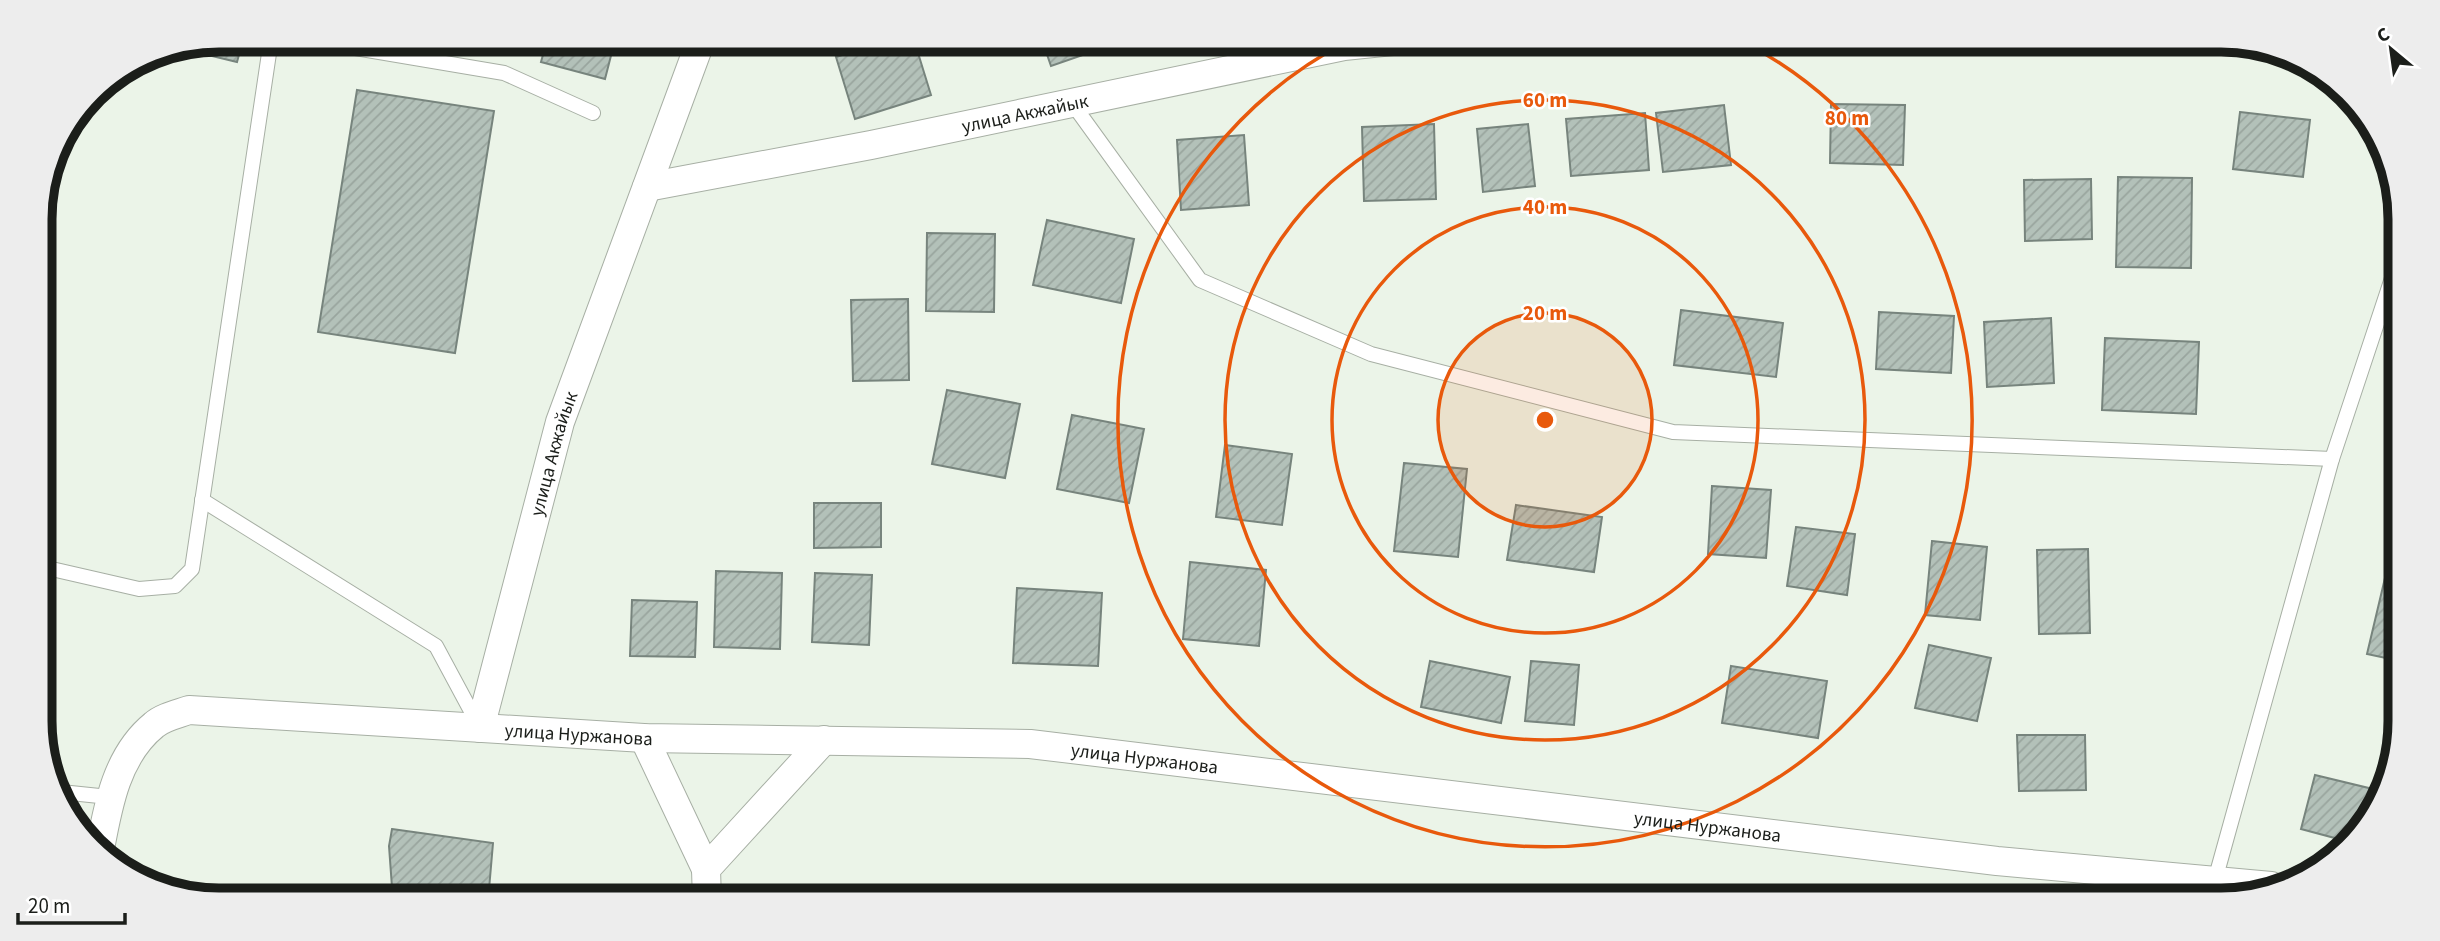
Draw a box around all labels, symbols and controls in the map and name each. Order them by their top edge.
north arrow [2356,14,2426,84]
text: С [2372,21,2395,50]
text: 60 m [1523,85,1567,115]
street label: улица Акжайык [959,88,1091,141]
text: 80 m [1825,103,1869,133]
text: 40 m [1523,192,1567,222]
text: 20 m [1523,298,1567,328]
street label: улица Акжайык [524,387,585,519]
centre of rings [1533,408,1557,432]
street label: улица Нуржанова [504,717,653,753]
street label: улица Нуржанова [1069,737,1220,782]
street label: улица Нуржанова [1632,805,1783,850]
scale bar [18,881,124,925]
text: 20 m [28,891,70,921]

